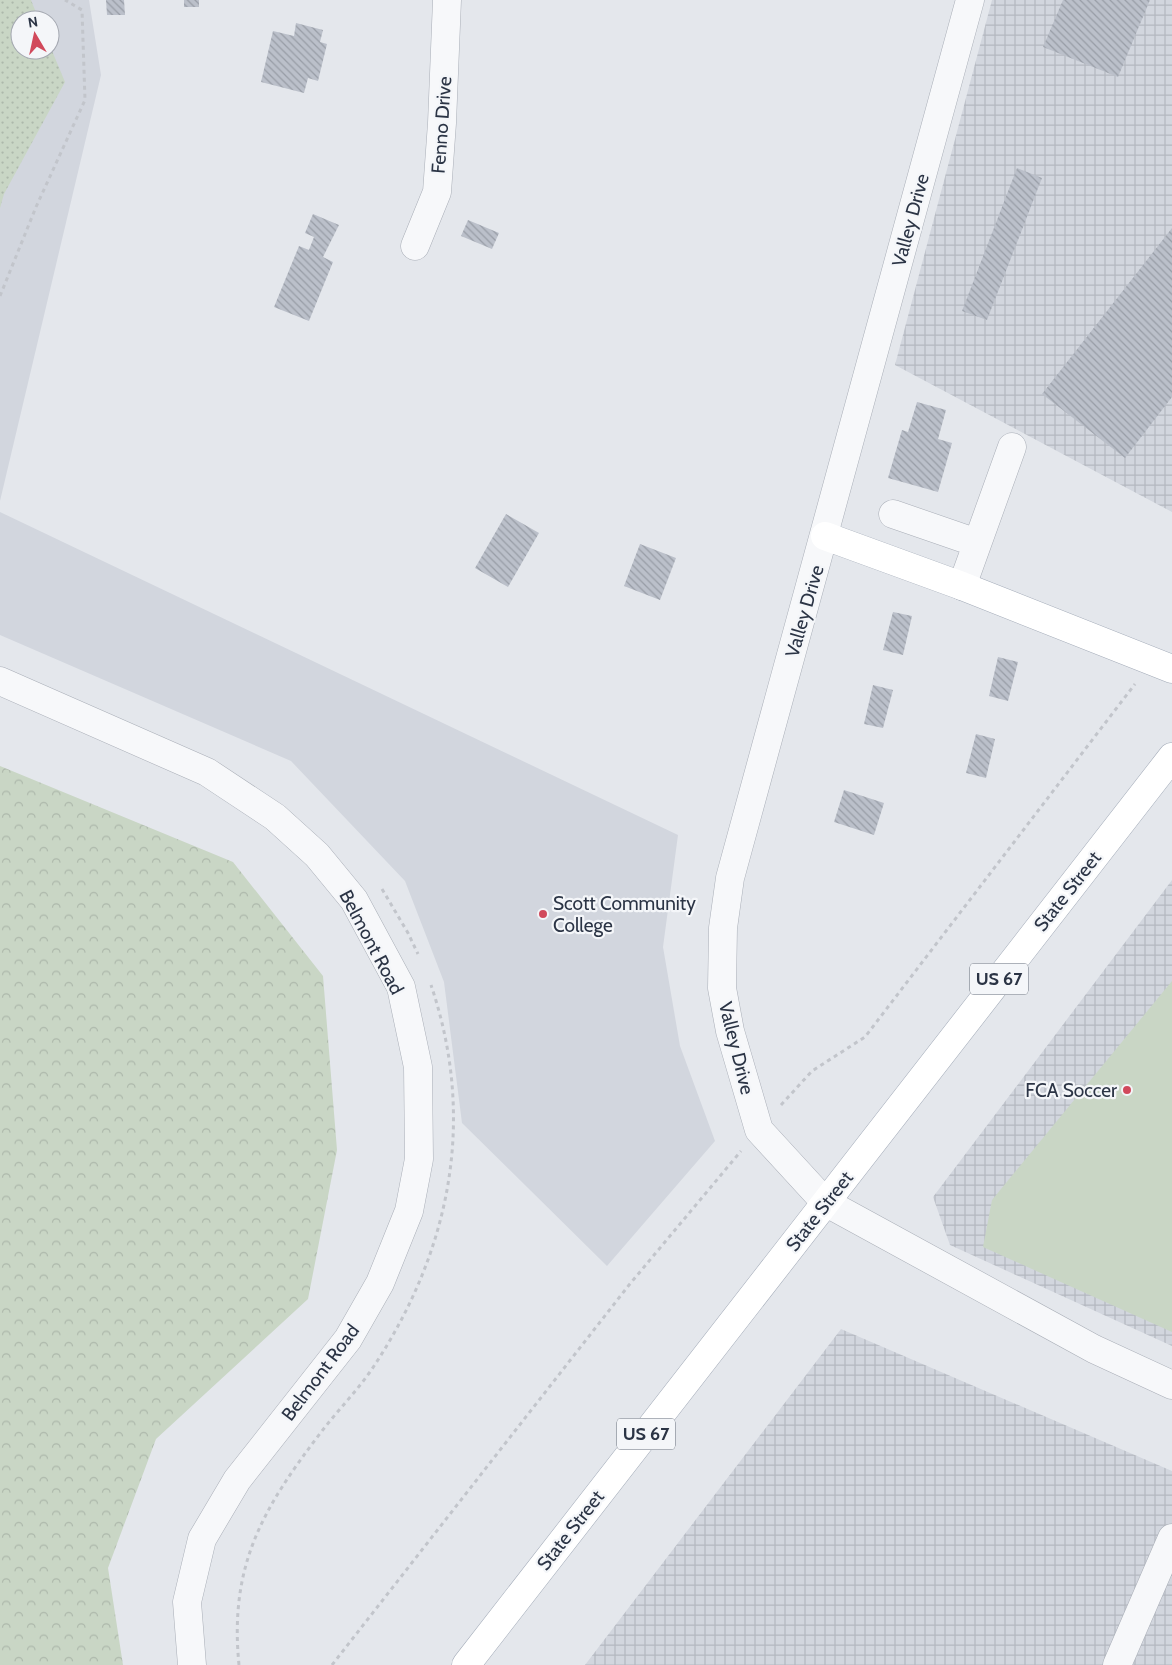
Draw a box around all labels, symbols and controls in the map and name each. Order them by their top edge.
north arrow [10,10,60,60]
text: N [27,12,39,32]
street label: Fenno Drive [427,75,456,174]
street label: Valley Drive [887,171,934,269]
street label: Valley Drive [780,562,829,660]
street label: State Street [1029,846,1106,936]
street label: Belmont Road [334,886,409,998]
place label: Scott Community College [553,892,696,937]
marker: Scott Community College [537,908,549,920]
road number: US 67 [970,964,1028,994]
street label: Valley Drive [714,999,759,1097]
place label: FCA Soccer [1025,1079,1117,1102]
marker: FCA Soccer [1121,1084,1133,1096]
street label: State Street [781,1166,858,1256]
street label: Belmont Road [277,1319,364,1425]
road number: US 67 [617,1418,675,1450]
street label: State Street [532,1485,609,1575]

